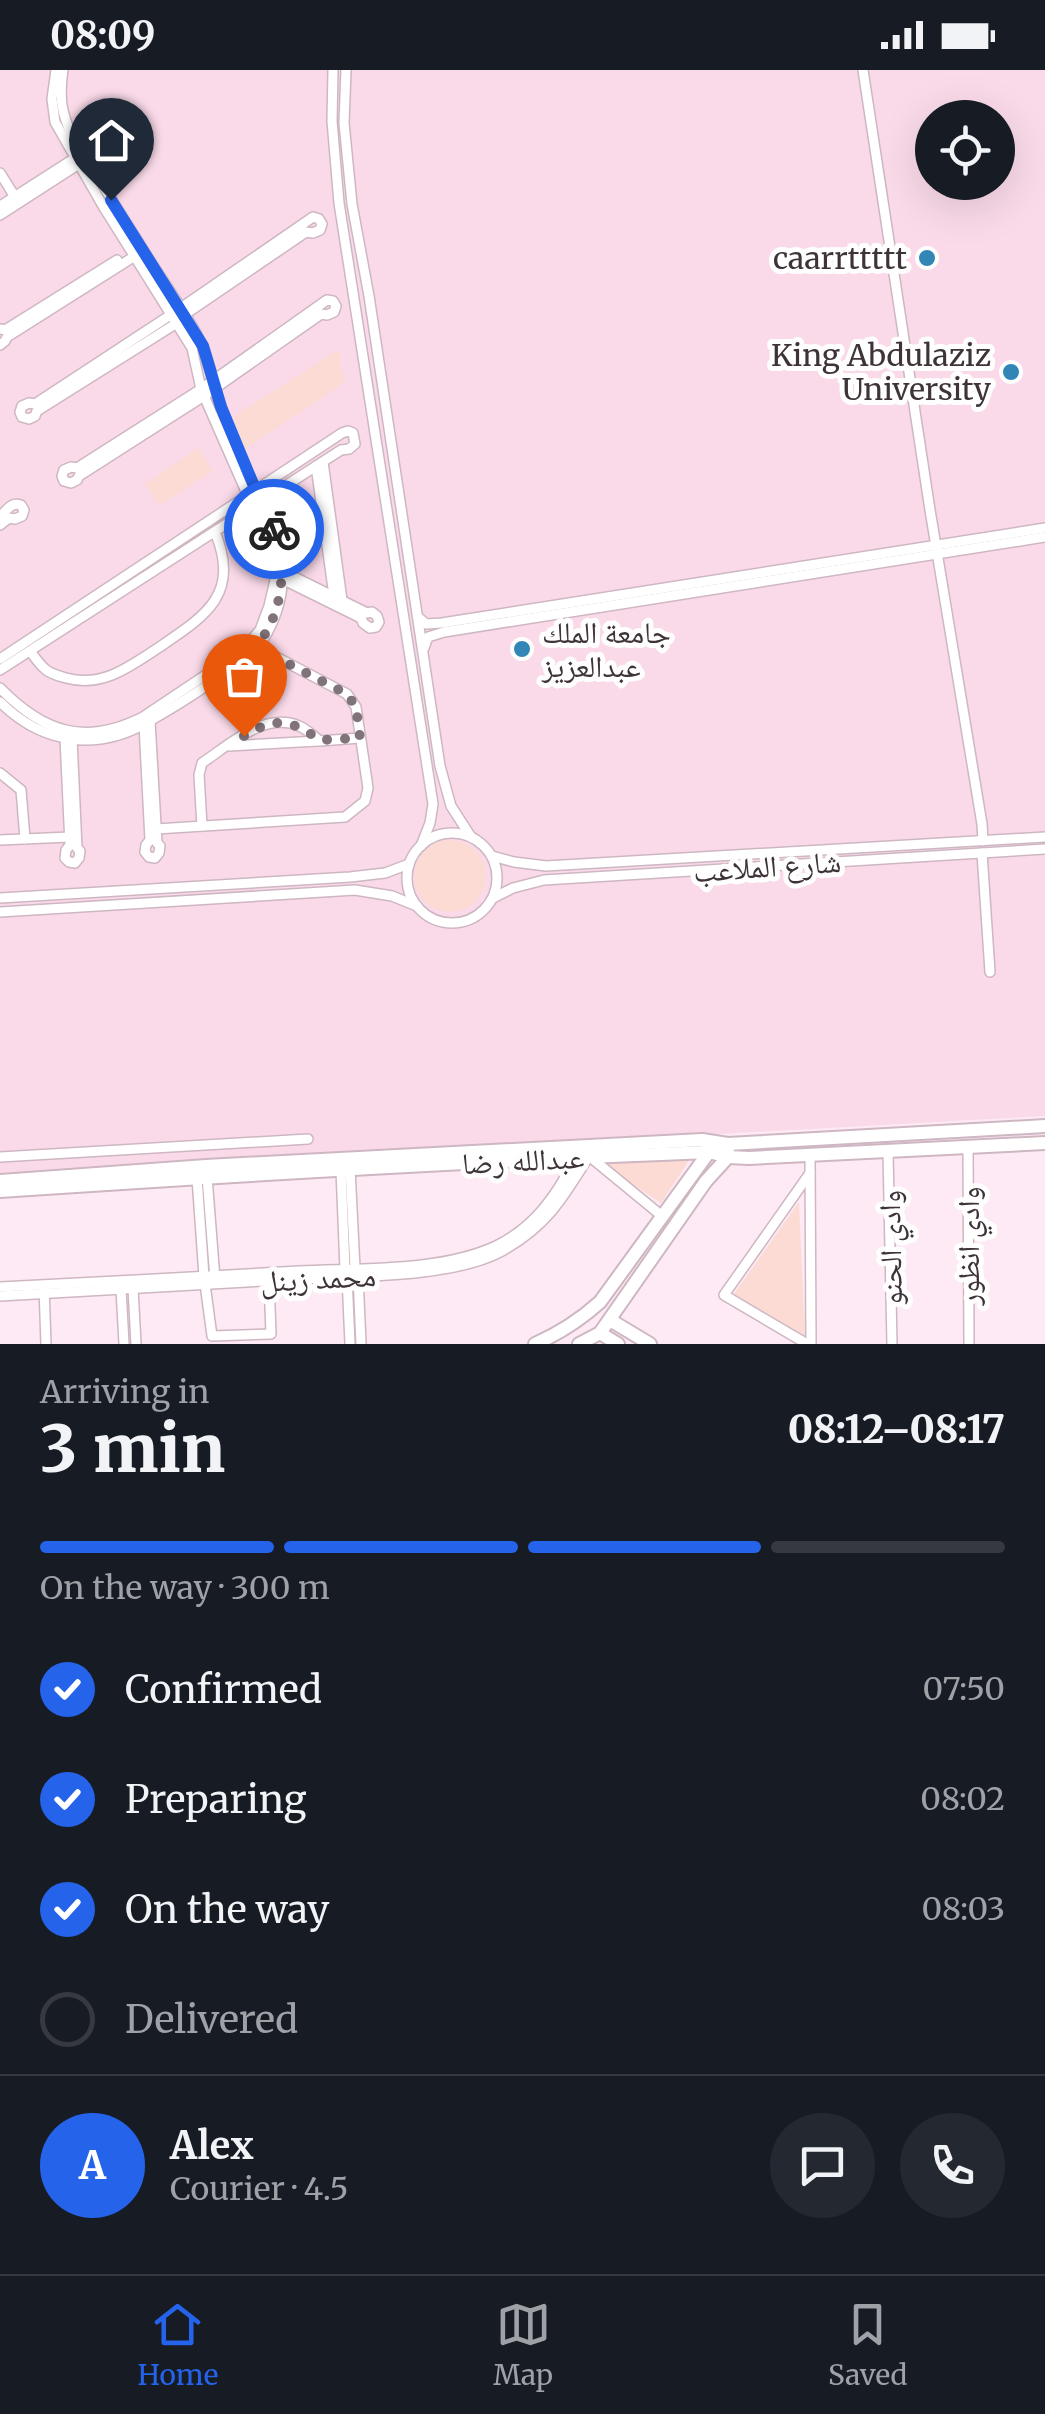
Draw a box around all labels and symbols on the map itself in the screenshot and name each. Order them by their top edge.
pin [69,98,154,201]
place label: caarrttttt [773,239,907,277]
marker: caarrttttt [916,247,938,269]
place label: King Abdulaziz University [771,336,992,408]
marker: King Abdulaziz University [1000,361,1022,383]
courier [224,479,324,579]
place label: جامعة الملك عبدالعزيز [541,613,671,685]
pin [202,634,287,737]
marker: جامعة الملك عبدالعزيز [511,638,533,660]
street label: شارع الملاعب [692,842,842,891]
street label: عبدالله رضا [461,1138,585,1182]
street label: وادي انظور [949,1186,993,1307]
street label: وادي الحنو [870,1190,916,1306]
street label: محمد زينل [259,1256,377,1300]

